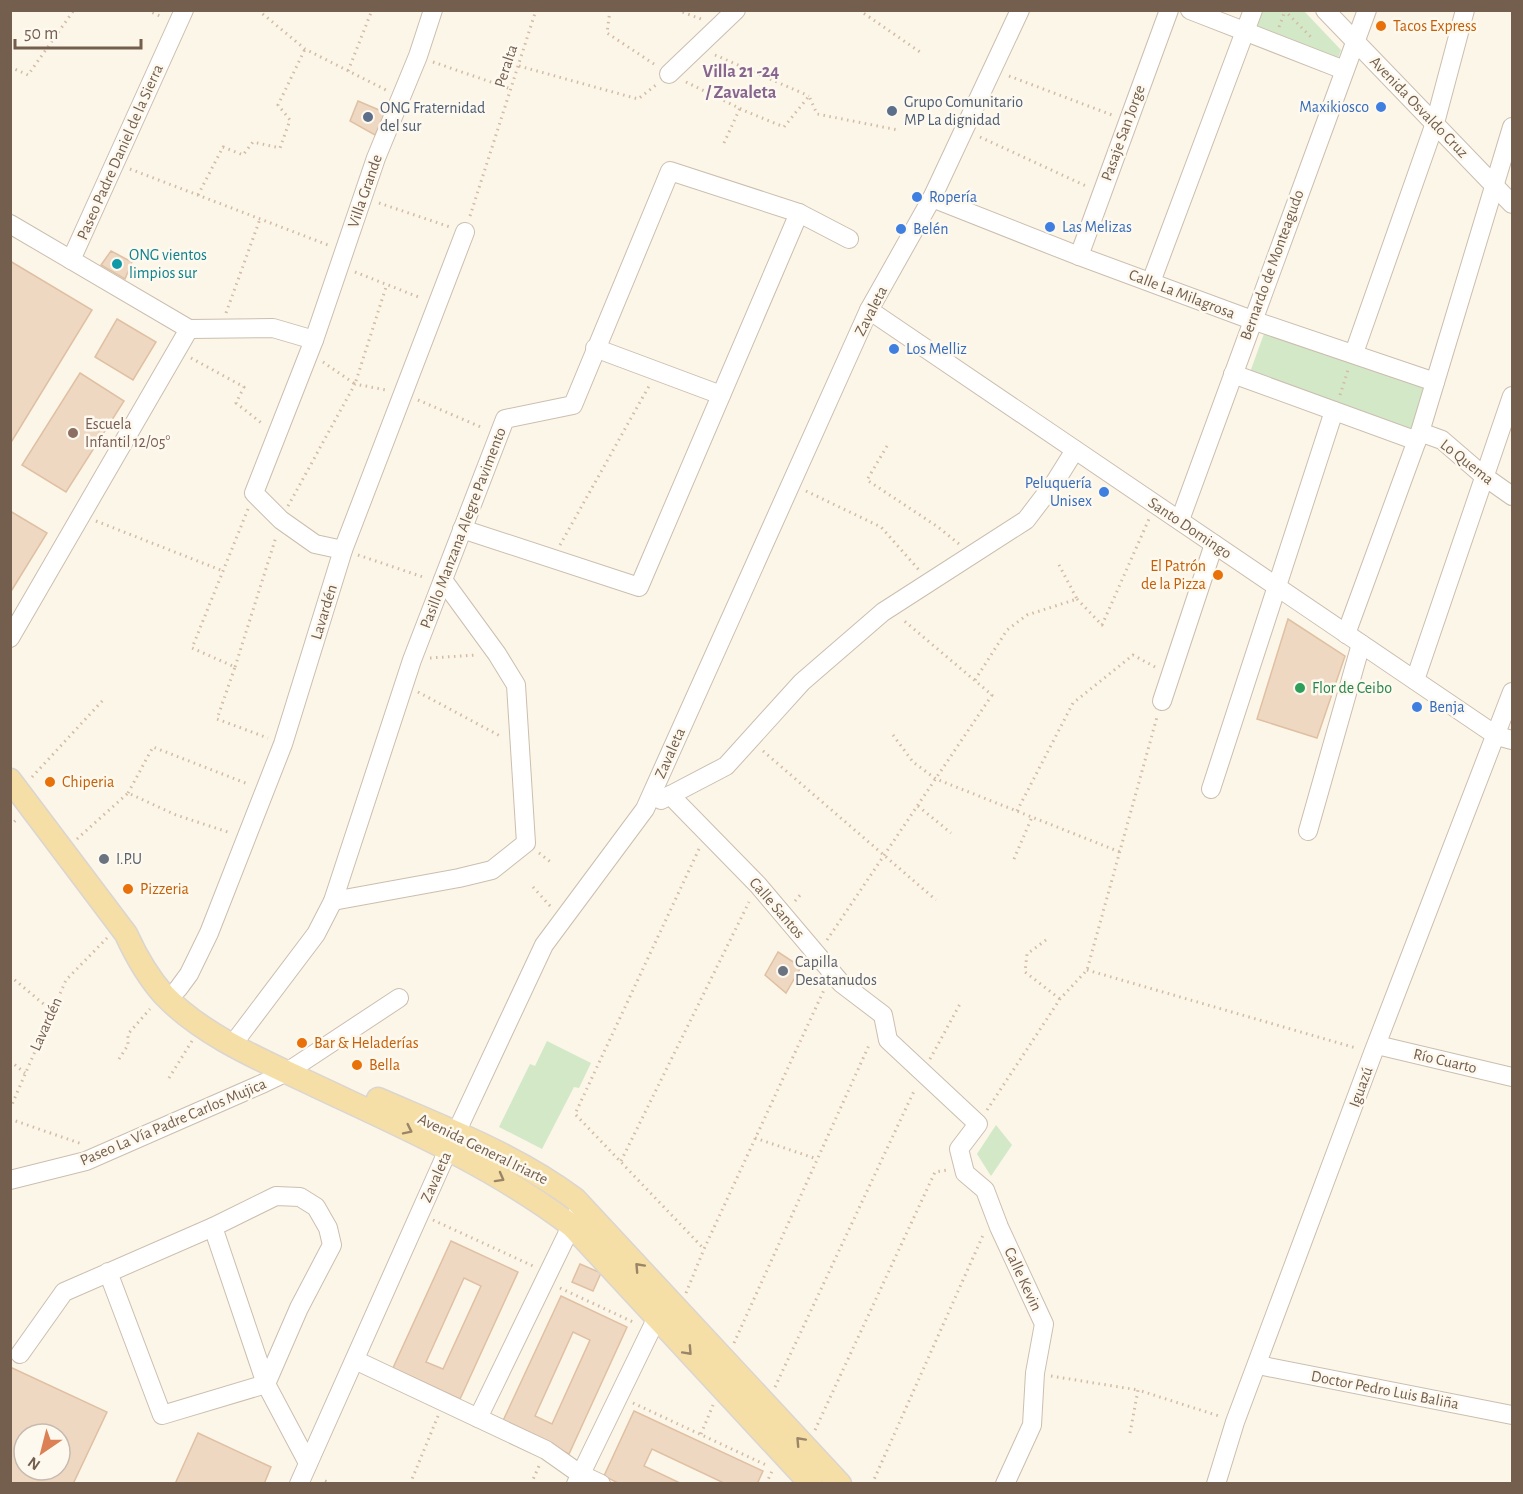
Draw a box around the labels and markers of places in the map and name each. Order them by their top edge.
place label: Tacos Express [1393,18,1477,34]
marker: Tacos Express [1374,19,1388,33]
place label: Grupo Comunitario MP La dignidad [904,94,1023,128]
place label: Maxikiosco [1299,99,1369,115]
place label: ONG Fraternidad del sur [380,100,485,134]
marker: Maxikiosco [1374,100,1388,114]
marker: Grupo Comunitario MP La dignidad [885,104,899,118]
marker: ONG Fraternidad del sur [361,110,375,124]
place label: Ropería [929,189,977,205]
marker: Ropería [910,190,924,204]
place label: Las Melizas [1062,219,1132,235]
marker: Las Melizas [1043,220,1057,234]
place label: Belén [913,221,948,237]
marker: Belén [894,222,908,236]
place label: ONG vientos limpios sur [129,247,207,281]
marker: ONG vientos limpios sur [110,257,124,271]
place label: Los Melliz [906,341,967,357]
marker: Los Melliz [887,342,901,356]
place label: Escuela Infantil 12/05° [85,416,170,450]
marker: Escuela Infantil 12/05° [66,426,80,440]
place label: Peluquería Unisex [1025,475,1092,509]
marker: Peluquería Unisex [1097,485,1111,499]
place label: El Patrón de la Pizza [1141,558,1206,592]
marker: El Patrón de la Pizza [1211,568,1225,582]
place label: Flor de Ceibo [1312,680,1392,696]
marker: Flor de Ceibo [1293,681,1307,695]
place label: Benja [1429,699,1465,716]
marker: Benja [1410,700,1424,714]
place label: Chiperia [62,774,114,790]
marker: Chiperia [43,775,57,789]
place label: I.P.U [116,851,142,867]
marker: I.P.U [97,852,111,866]
place label: Pizzeria [140,881,189,897]
marker: Pizzeria [121,882,135,896]
place label: Capilla Desatanudos [795,954,877,988]
marker: Capilla Desatanudos [776,964,790,978]
place label: Bar & Heladerías [314,1035,419,1051]
marker: Bar & Heladerías [295,1036,309,1050]
place label: Bella [369,1057,400,1073]
marker: Bella [350,1058,364,1072]

